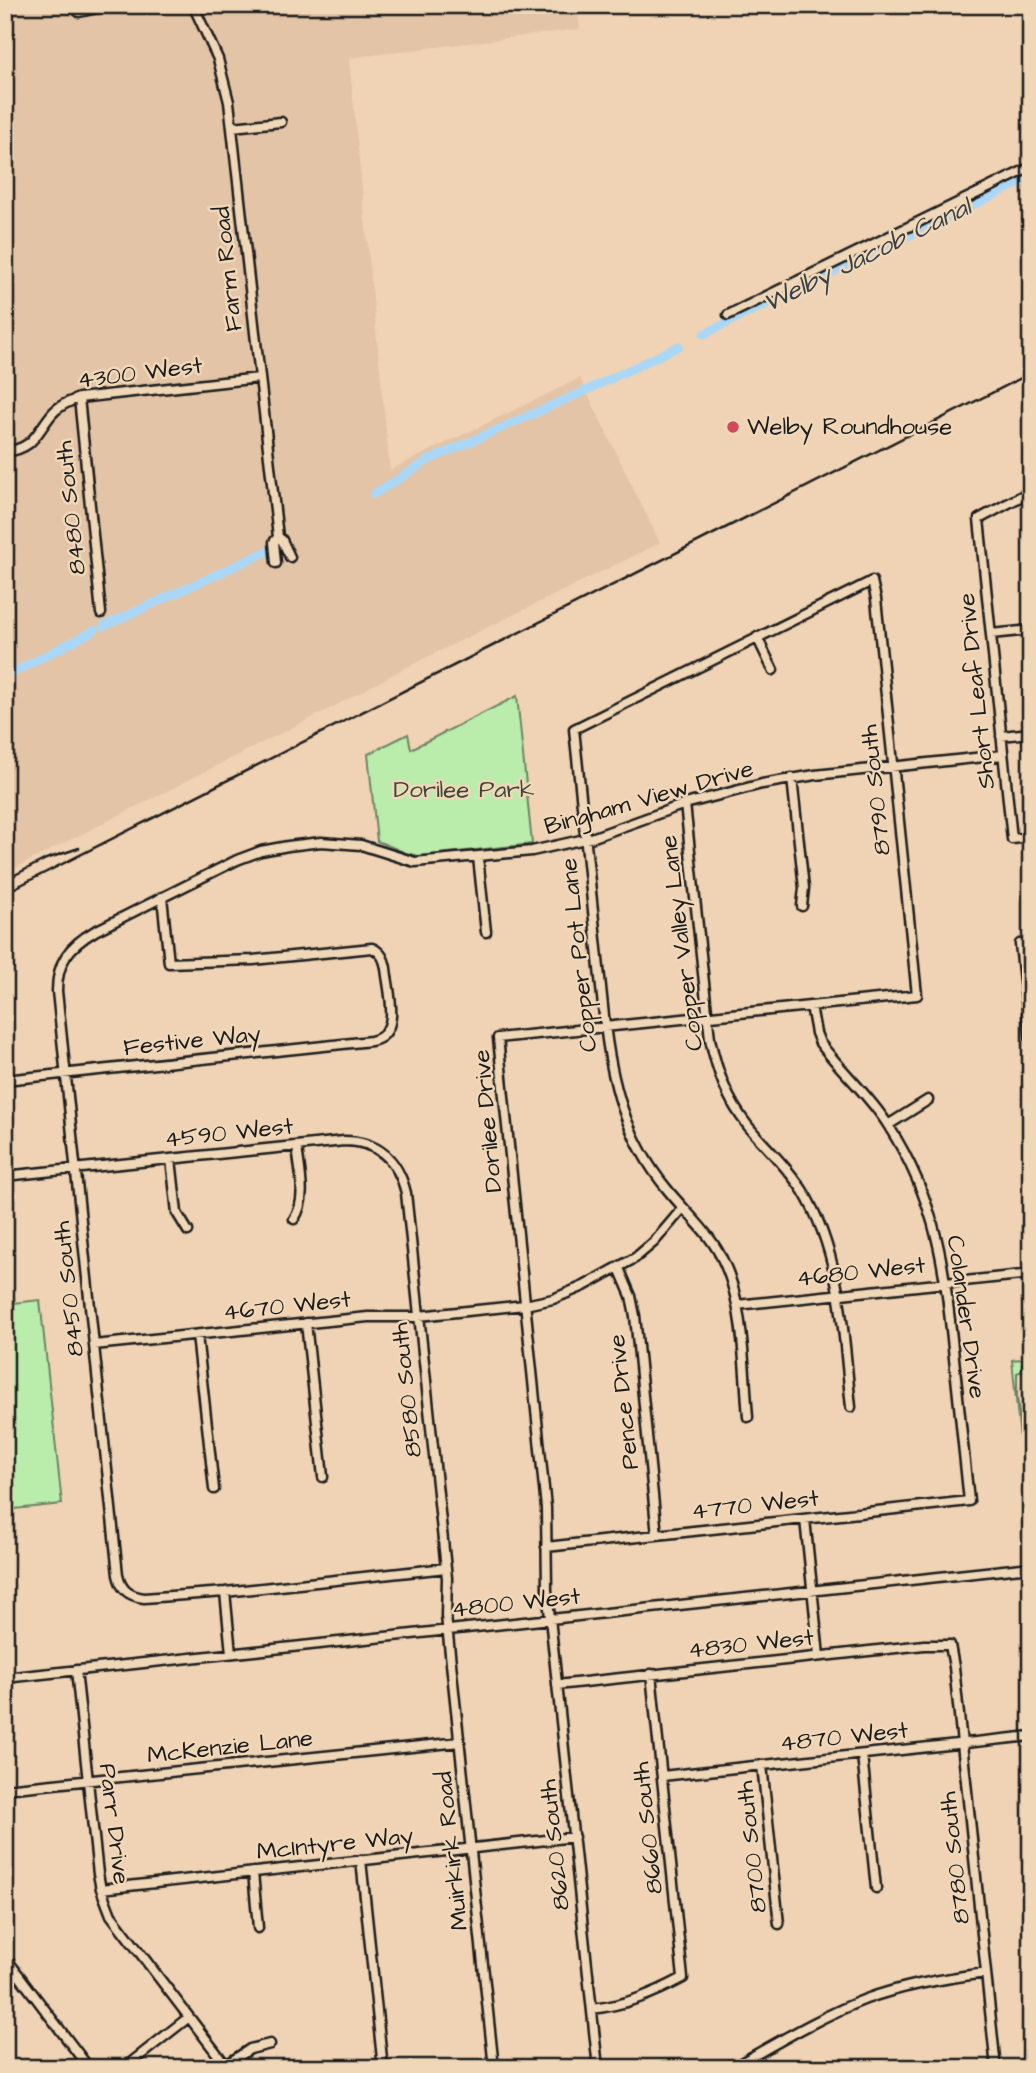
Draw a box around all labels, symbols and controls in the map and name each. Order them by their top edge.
water label: Welby Jacob Canal [757,188,980,322]
street label: Farm Road [205,205,251,333]
street label: 4300 West [76,348,205,398]
place label: Welby Roundhouse [747,410,952,445]
marker: Welby Roundhouse [725,419,741,435]
street label: 8480 South [47,439,95,577]
street label: Short Leaf Drive [950,591,1004,791]
street label: 8790 South [852,723,900,857]
street label: Bingham View Drive [540,752,758,845]
park label: Dorilee Park [394,773,535,807]
street label: Copper Valley Lane [652,833,713,1053]
street label: Copper Pot Lane [552,856,606,1054]
street label: Festive Way [122,1017,262,1066]
street label: Dorilee Drive [465,1048,511,1194]
street label: 4590 West [163,1109,295,1157]
street label: 8450 South [45,1219,93,1359]
street label: Colander Drive [938,1233,994,1401]
street label: 4680 West [795,1248,927,1296]
street label: 4670 West [221,1282,353,1330]
street label: 8580 South [383,1321,431,1459]
street label: Pence Drive [600,1333,648,1471]
street label: 4770 West [690,1481,821,1529]
street label: 4800 West [450,1579,582,1627]
street label: 4830 West [686,1620,816,1668]
street label: 4870 West [778,1713,910,1761]
street label: McKenzie Lane [145,1721,315,1773]
street label: 8660 South [624,1760,672,1896]
street label: Parr Drive [90,1762,138,1886]
street label: Muirkirk Road [427,1770,477,1932]
street label: 8620 South [531,1778,579,1912]
street label: 8700 South [728,1779,776,1915]
street label: 8780 South [931,1790,979,1926]
street label: McIntyre Way [255,1819,415,1870]

